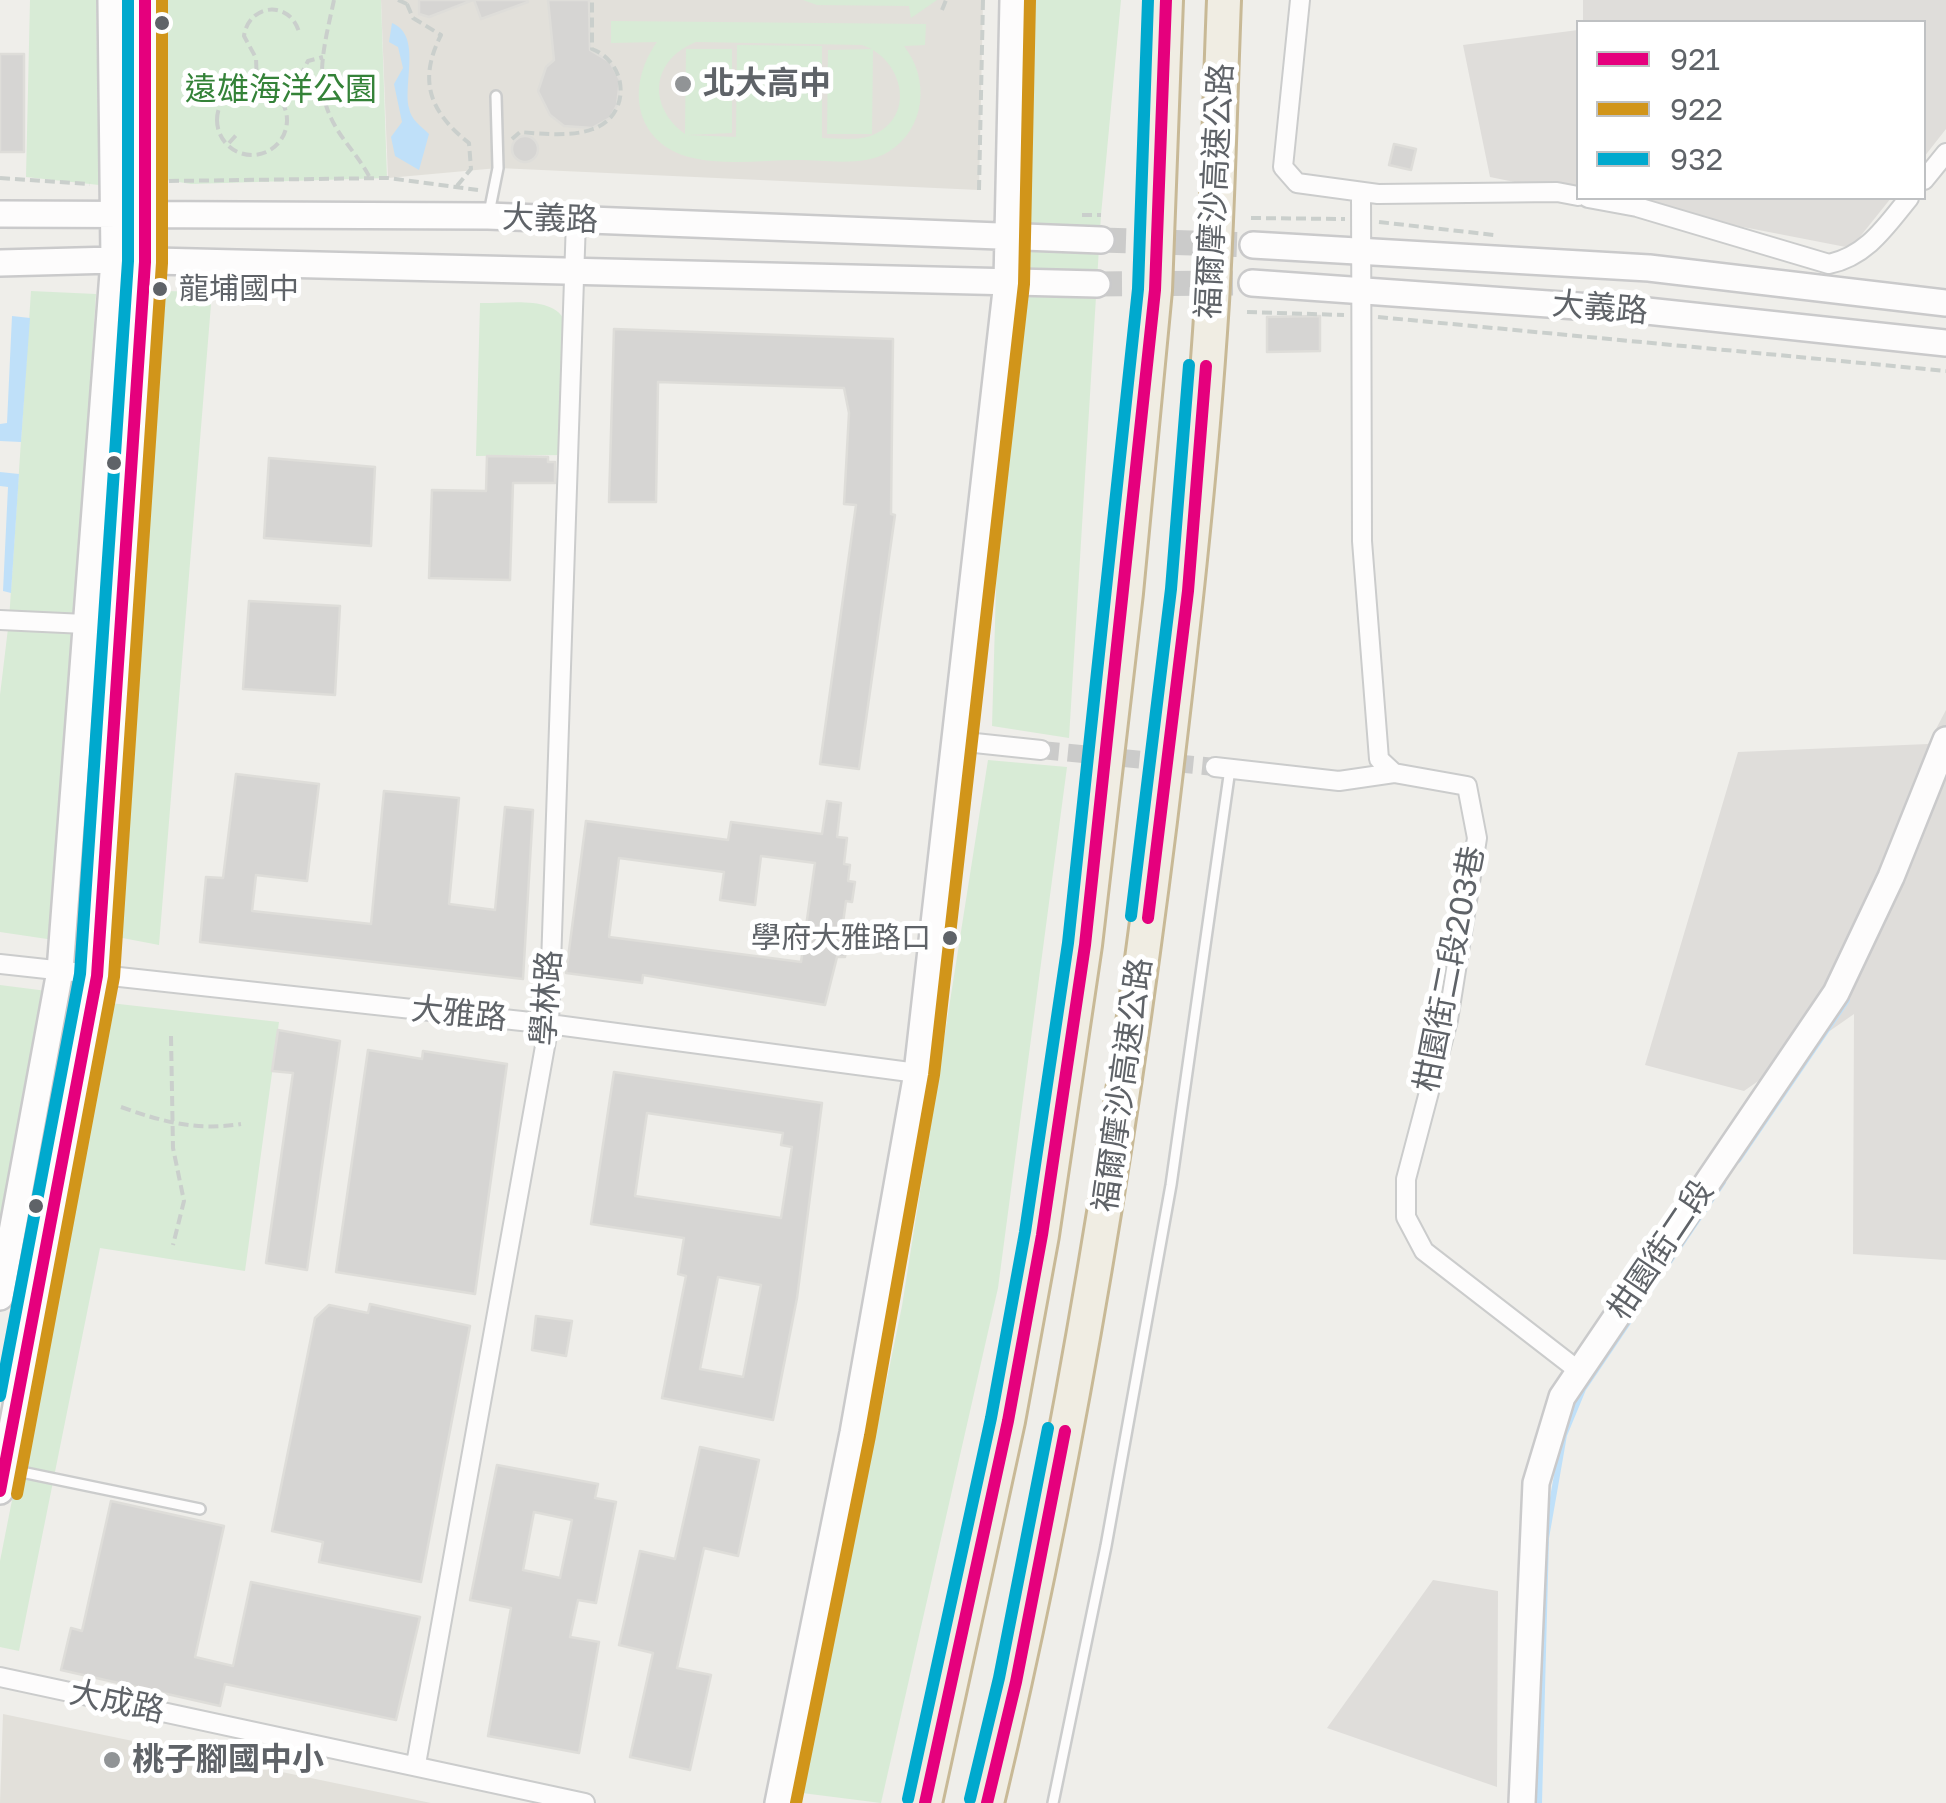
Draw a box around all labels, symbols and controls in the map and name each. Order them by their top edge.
unlabelled marker [152,13,172,33]
legend [1576,20,1926,200]
text: 921 [1670,41,1720,77]
street label: 福爾摩沙高速公路 [1189,62,1241,320]
place label: 北大高中 [703,65,831,103]
park label: 遠雄海洋公園 [185,71,377,109]
marker: 北大高中 [672,73,694,95]
text: 922 [1670,91,1723,127]
text: 932 [1670,141,1723,177]
street label: 大義路 [501,198,599,240]
place label: 龍埔國中 [179,271,299,307]
marker: 龍埔國中 [150,279,170,299]
street label: 大義路 [1551,285,1649,331]
unlabelled marker [104,453,124,473]
street label: 柑園街二段203巷 [1407,843,1493,1095]
place label: 學府大雅路口 [751,920,931,956]
marker: 學府大雅路口 [940,928,960,948]
street label: 學林路 [524,949,570,1047]
street label: 福爾摩沙高速公路 [1086,956,1160,1214]
street label: 大雅路 [409,990,509,1038]
street label: 柑園街二段 [1600,1173,1722,1327]
unlabelled marker [26,1196,46,1216]
street label: 大成路 [66,1673,168,1731]
place label: 桃子腳國中小 [132,1741,324,1779]
marker: 桃子腳國中小 [101,1749,123,1771]

